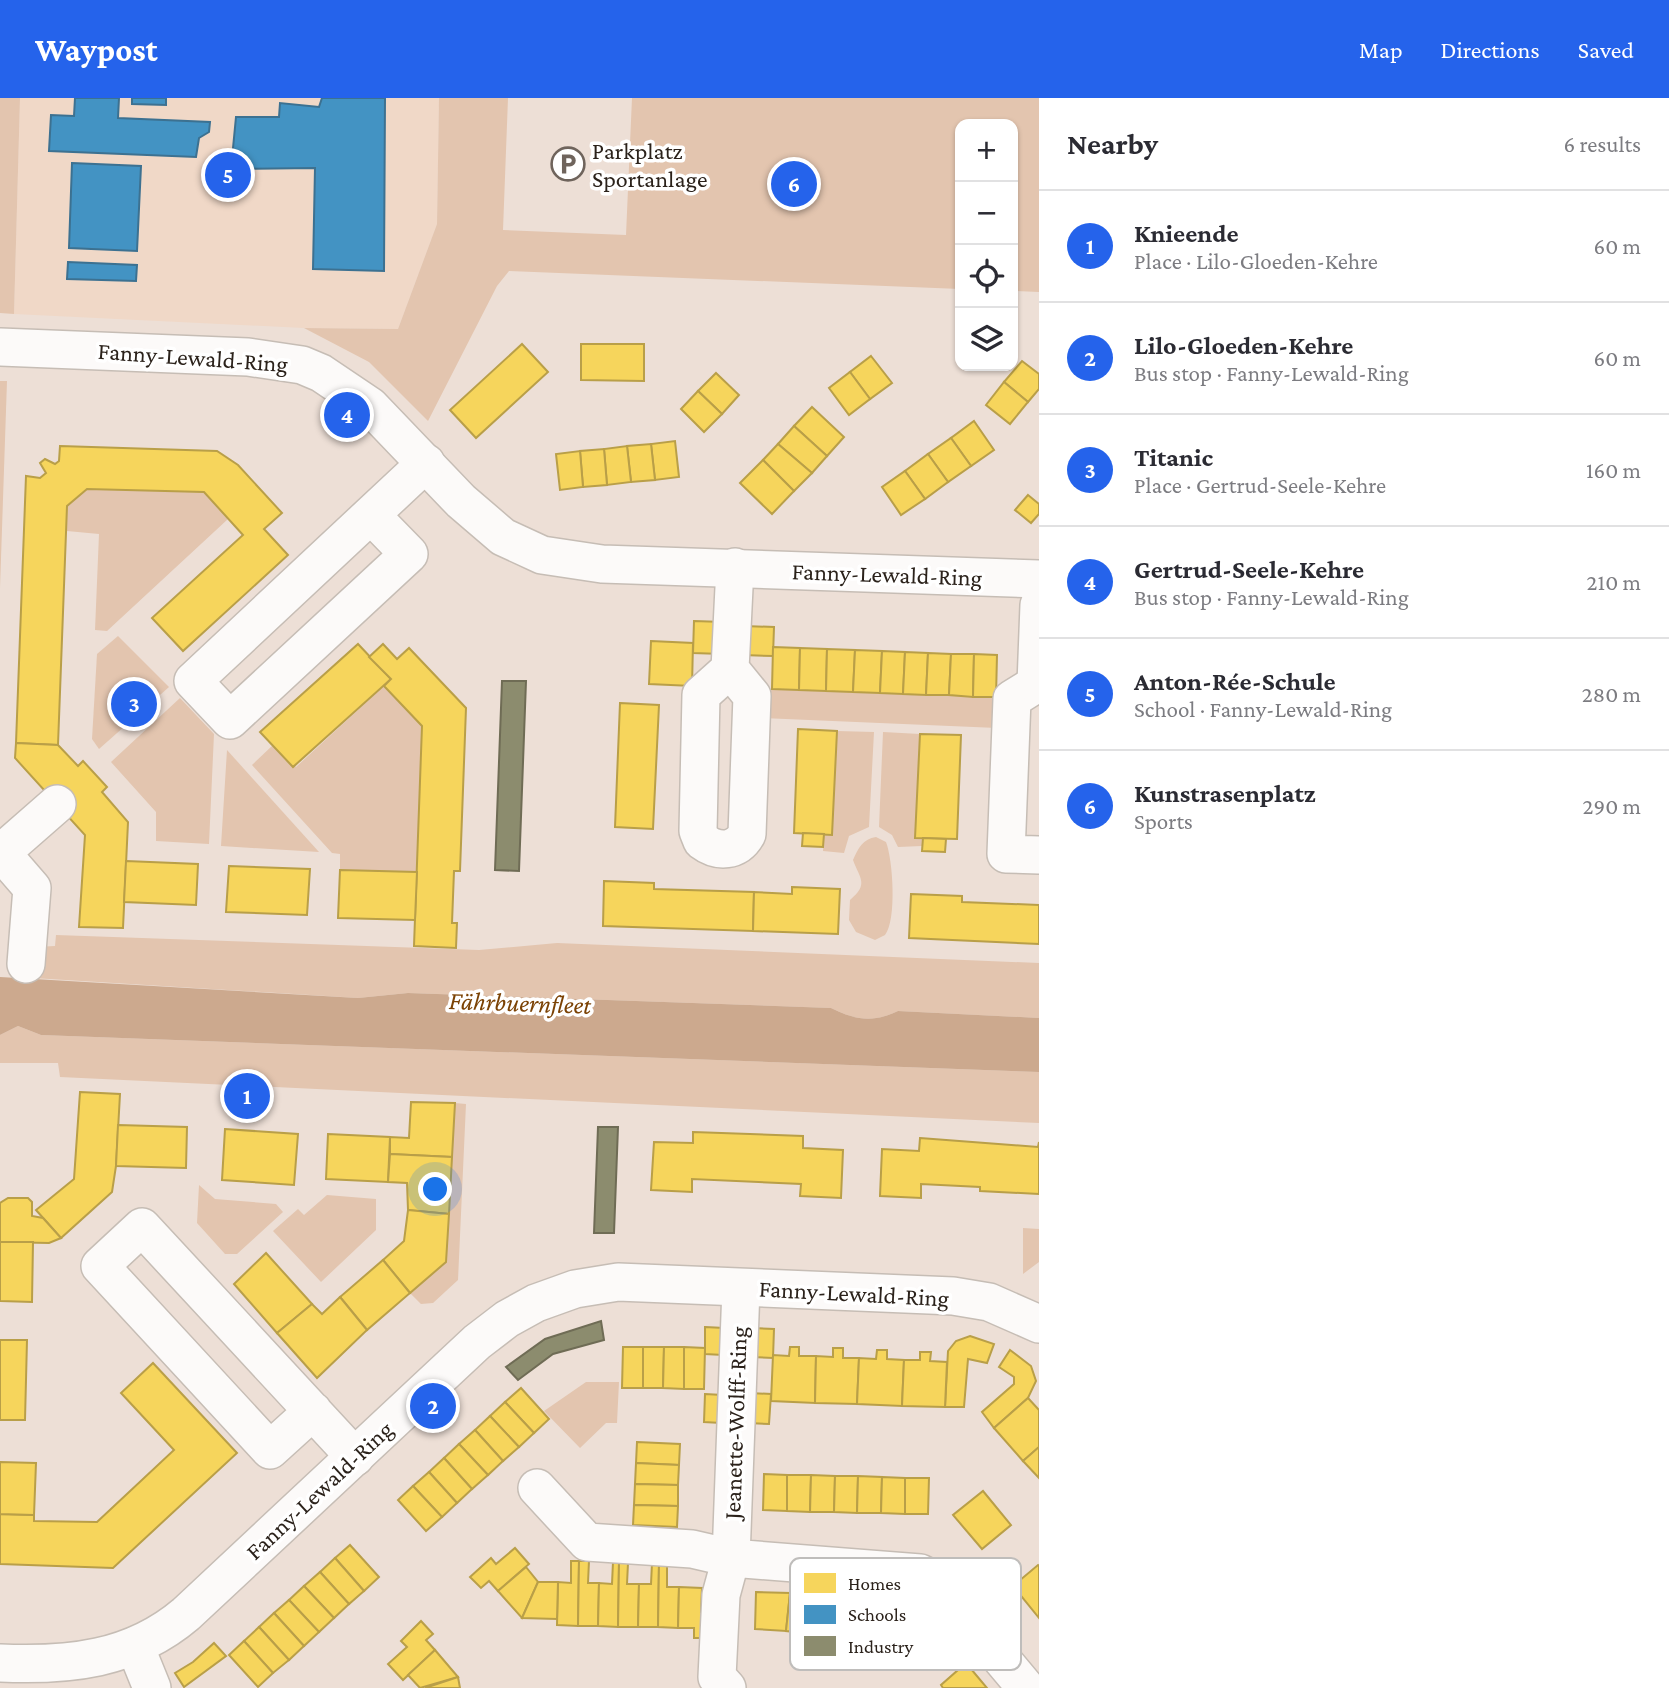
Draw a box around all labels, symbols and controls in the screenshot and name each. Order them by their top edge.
text: Waypost [35,31,158,68]
text: Map [1359,36,1403,63]
text: Directions [1441,36,1540,63]
text: Saved [1578,36,1634,63]
map controls [955,119,1018,371]
button: + [955,119,1018,182]
text: Nearby [1067,127,1158,160]
text: 6 results [1564,131,1641,157]
place label: Parkplatz Sportanlage [592,137,708,192]
parking icon: Parkplatz Sportanlage [549,145,587,183]
pin: 5 [205,149,251,201]
pin: 6 [771,158,817,210]
button: − [955,182,1018,245]
text: Knieende [1134,219,1238,248]
text: 1 [1086,233,1094,259]
text: 60 m [1594,233,1641,259]
button: locate [955,245,1018,308]
text: Place · Lilo-Gloeden-Kehre [1134,248,1378,274]
button: layers [955,308,1018,371]
text: Lilo-Gloeden-Kehre [1134,331,1353,360]
street label: Fanny-Lewald-Ring [97,337,289,377]
text: 2 [1084,345,1096,371]
text: 60 m [1594,345,1641,371]
text: Bus stop · Fanny-Lewald-Ring [1134,360,1409,386]
pin: 4 [324,389,370,441]
text: Titanic [1134,443,1213,472]
text: 3 [1084,457,1096,483]
text: 160 m [1586,457,1641,483]
text: Place · Gertrud-Seele-Kehre [1134,472,1386,498]
text: Gertrud-Seele-Kehre [1134,555,1364,584]
street label: Fanny-Lewald-Ring [791,557,983,591]
text: 4 [1084,569,1096,595]
text: 210 m [1587,569,1641,595]
text: Bus stop · Fanny-Lewald-Ring [1134,584,1409,610]
text: Anton-Rée-Schule [1134,667,1336,696]
pin: 3 [111,678,157,730]
text: 5 [1084,681,1096,707]
text: 280 m [1582,681,1641,707]
text: School · Fanny-Lewald-Ring [1134,696,1392,722]
text: Kunstrasenplatz [1134,779,1316,808]
text: 6 [1084,793,1096,819]
text: 290 m [1583,793,1641,819]
text: Sports [1134,808,1193,834]
water label: Fährbuernfleet [448,986,592,1020]
pin: 1 [224,1070,270,1122]
your location [418,1172,452,1206]
street label: Fanny-Lewald-Ring [758,1275,950,1311]
street label: Jeanette-Wolff-Ring [718,1326,752,1522]
pin: 2 [410,1380,456,1432]
street label: Fanny-Lewald-Ring [240,1415,398,1565]
legend [790,1558,1021,1670]
text: Homes [848,1573,901,1594]
text: Schools [848,1604,906,1625]
text: Industry [848,1636,914,1657]

